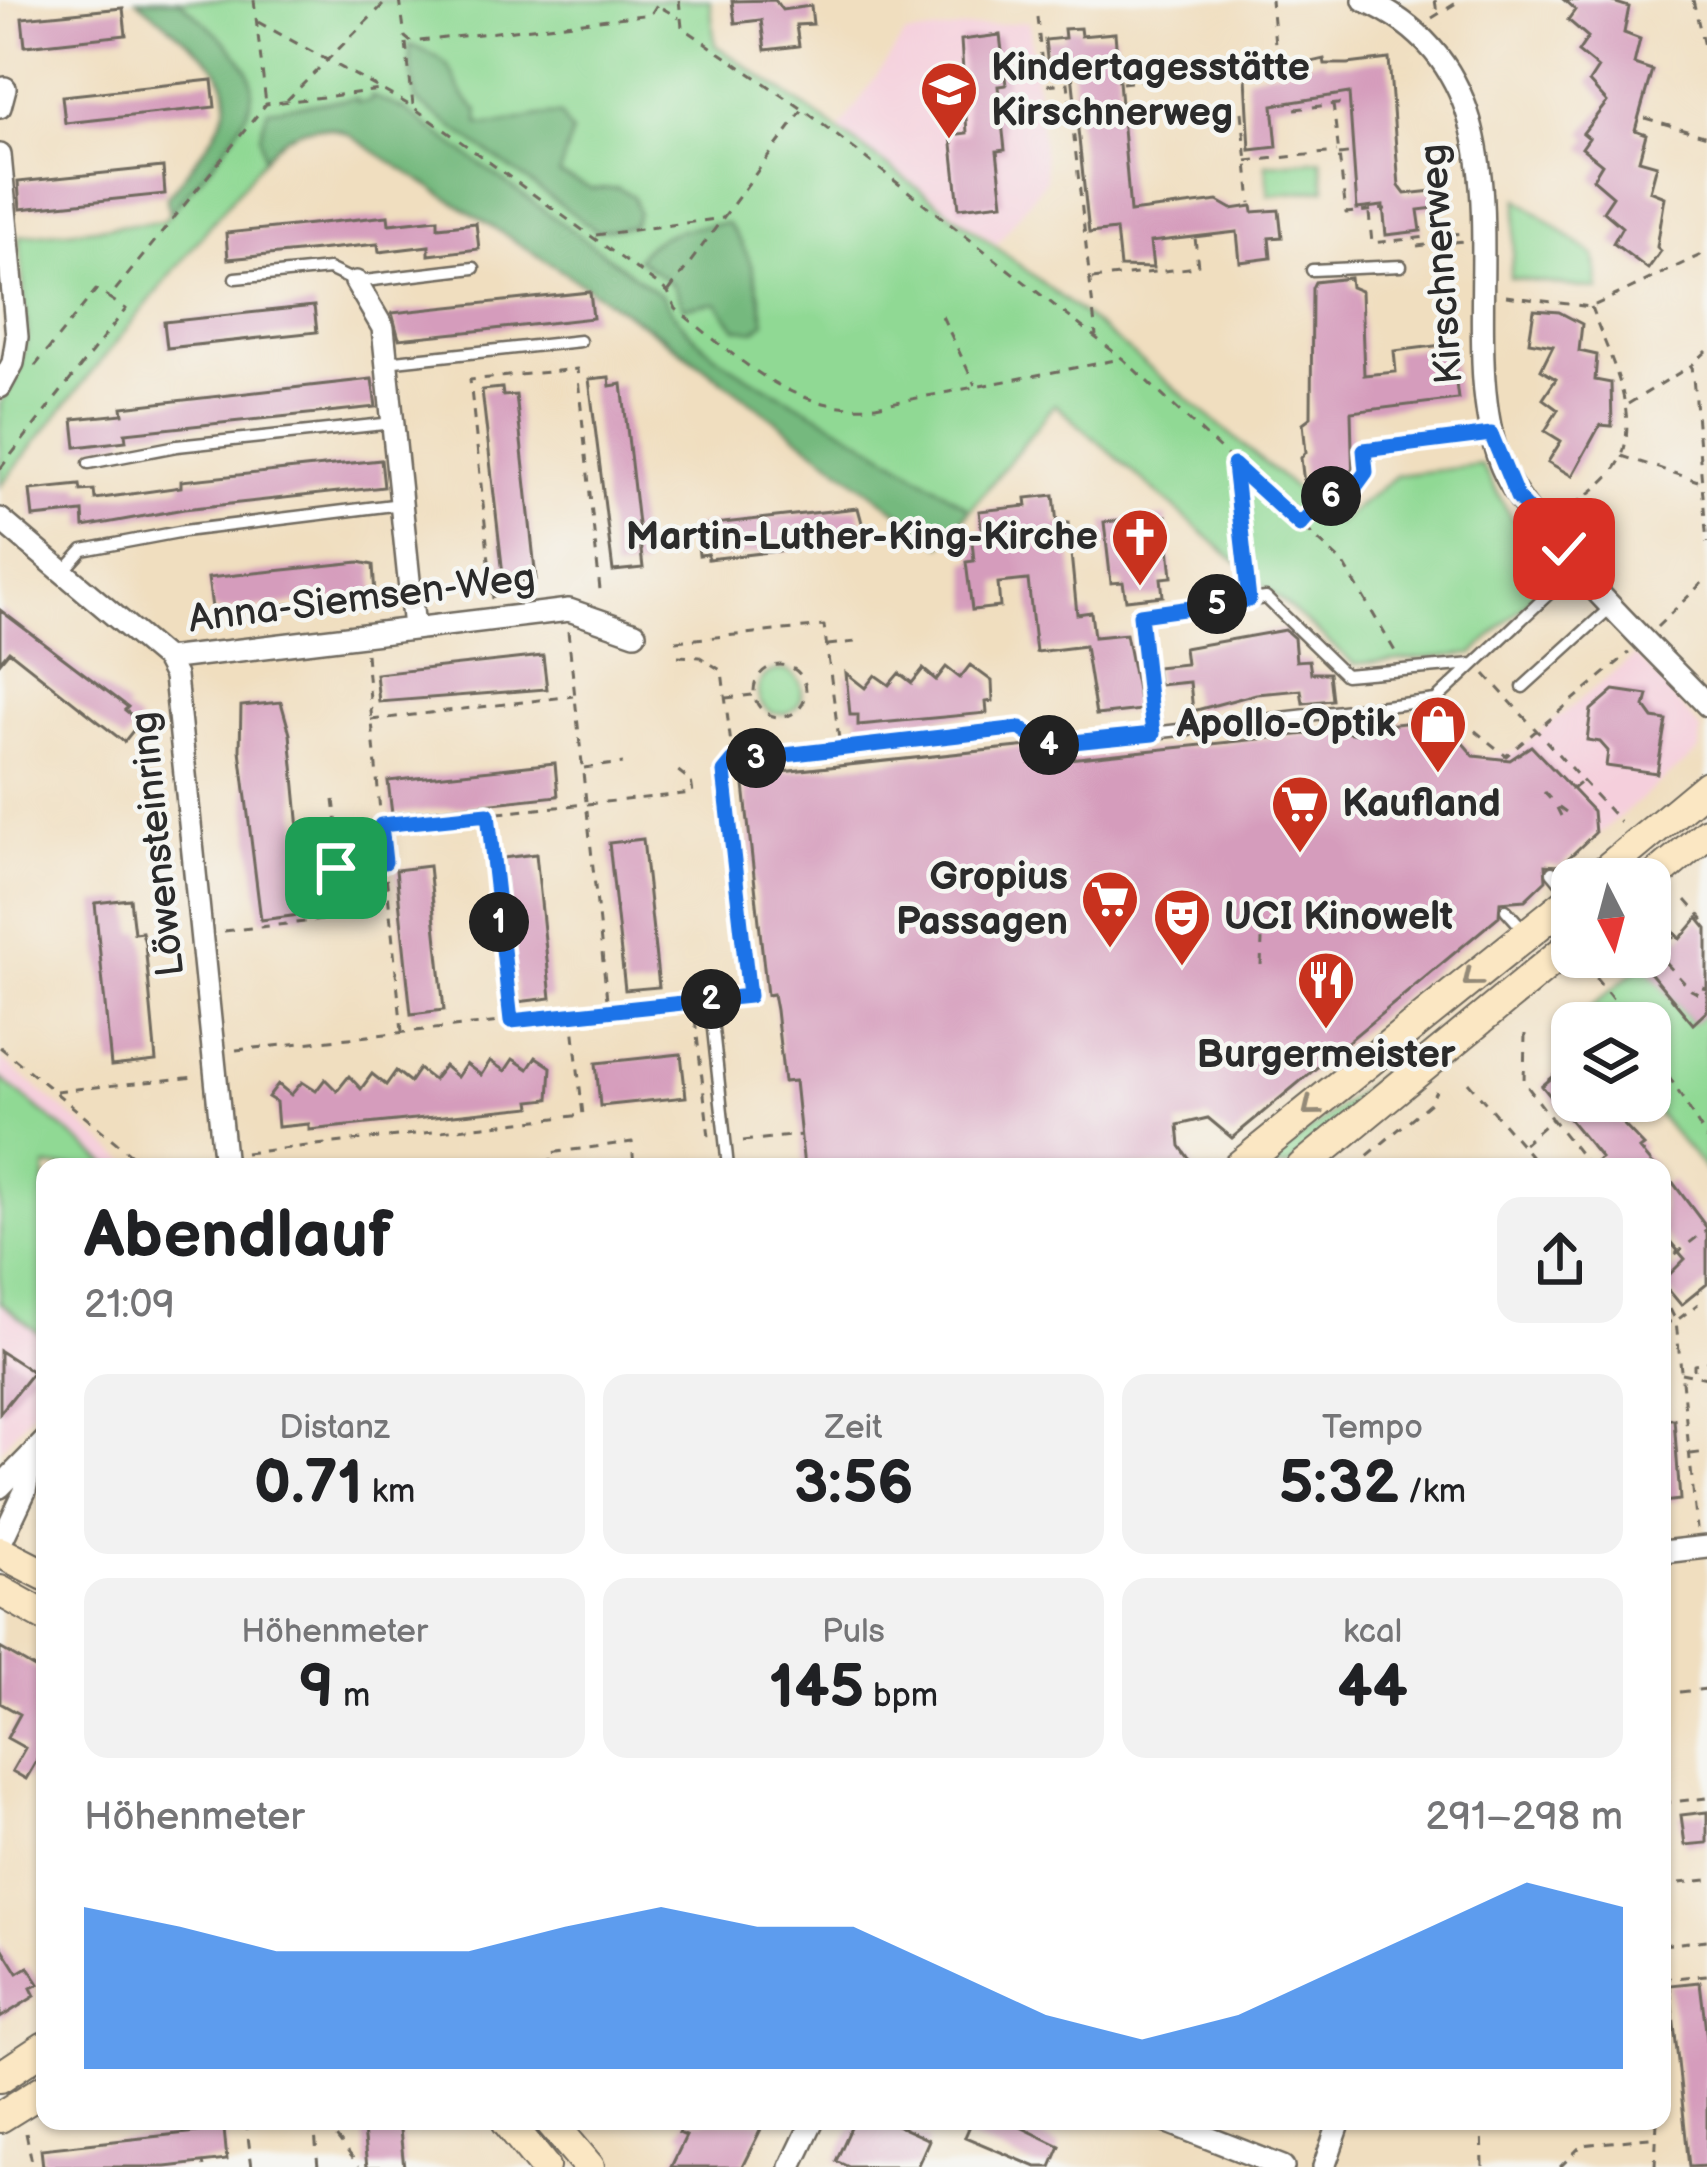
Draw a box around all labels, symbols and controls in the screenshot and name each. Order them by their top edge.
place label: Kindertagesstätte Kirschnerweg [991,45,1310,137]
school or university icon: Kindertagesstätte Kirschnerweg [918,59,980,141]
street label: Kirschnerweg [1410,142,1474,386]
pin: 6 [1301,466,1361,526]
text: 6 [1321,476,1341,516]
pin [1513,498,1615,600]
church icon: Martin-Luther-King-Kirche [1109,506,1171,588]
place label: Martin-Luther-King-Kirche [626,514,1098,561]
icon: check [1531,516,1597,582]
street label: Anna-Siemsen-Weg [186,554,538,644]
pin: 5 [1187,574,1247,634]
text: 5 [1207,584,1227,624]
shop icon: Apollo-Optik [1407,693,1469,775]
place label: Apollo-Optik [1176,701,1396,748]
street label: Löwensteinring [121,709,195,979]
pin: 4 [1019,715,1079,775]
text: 4 [1039,725,1059,765]
pin: 3 [726,728,786,788]
text: 3 [746,738,766,778]
supermarket icon: Kaufland [1269,773,1331,855]
place label: Kaufland [1342,781,1501,828]
pin [285,817,387,919]
icon: arrive [303,835,369,901]
place label: Gropius Passagen [896,854,1068,946]
north arrow [1551,858,1671,978]
map controls [1551,858,1671,1122]
supermarket icon: Gropius Passagen [1079,868,1141,950]
theatre icon: UCI Kinowelt [1151,886,1213,968]
pin: 1 [469,892,529,952]
place label: UCI Kinowelt [1224,894,1453,941]
text: 1 [492,902,506,942]
restaurant icon: Burgermeister [1295,949,1357,1031]
one-way arrow [1462,965,1484,987]
pin: 2 [681,969,741,1029]
text: 2 [701,979,721,1019]
button: layers [1551,1002,1671,1122]
place label: Burgermeister [1197,1032,1456,1079]
one-way arrow [1303,1094,1325,1115]
text: Abendlauf [84,1197,393,1276]
button: share [1497,1197,1623,1323]
text: 21:09 [84,1282,175,1329]
text: Distanz [279,1408,390,1448]
text: Zeit [825,1408,882,1448]
text: Tempo [1322,1408,1423,1448]
text: 0.71 [254,1448,363,1520]
text: 3:56 [793,1448,914,1520]
text: 5:32 [1279,1448,1399,1520]
text: km [363,1472,415,1512]
text: /km [1399,1472,1466,1512]
text: Höhenmeter [241,1612,428,1652]
text: Puls [822,1612,885,1652]
text: kcal [1343,1612,1402,1652]
text: 9 [299,1652,334,1724]
text: 145 [769,1652,864,1724]
text: 44 [1337,1652,1408,1724]
text: m [334,1676,370,1716]
text: bpm [864,1676,938,1716]
text: Höhenmeter [84,1794,305,1841]
text: 291–298 m [1426,1794,1623,1841]

